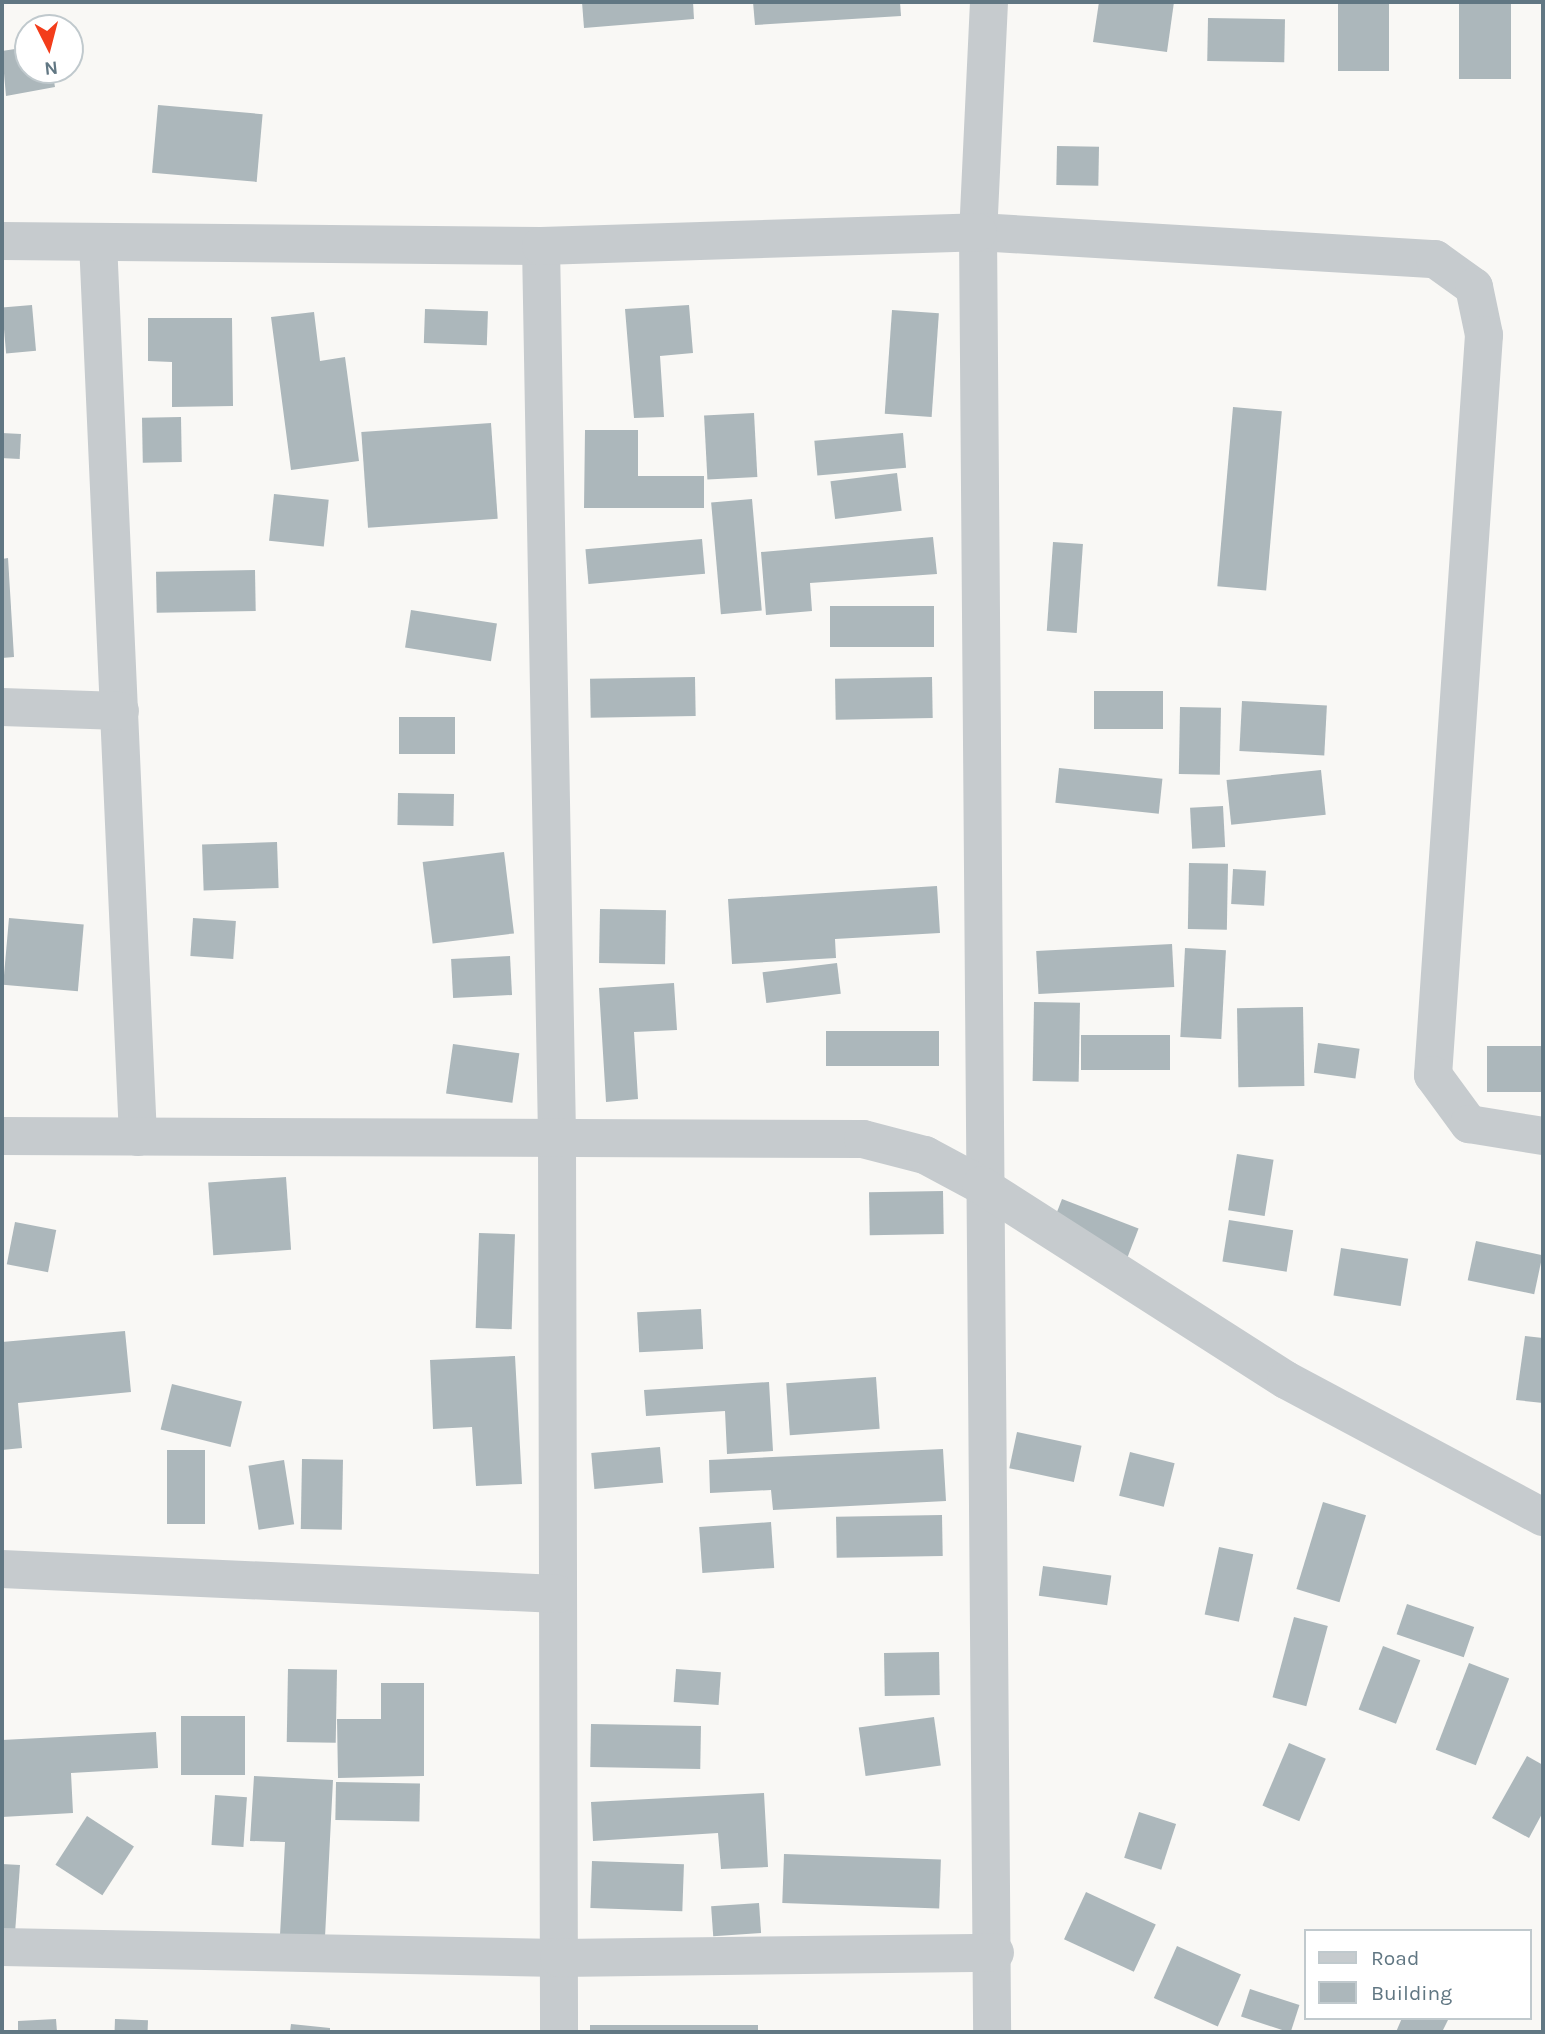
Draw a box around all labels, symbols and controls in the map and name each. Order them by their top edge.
north arrow [14,14,84,84]
text: N [43,56,59,80]
legend [1304,1929,1531,2020]
text: Road [1371,1946,1419,1970]
text: Building [1371,1981,1452,2005]

